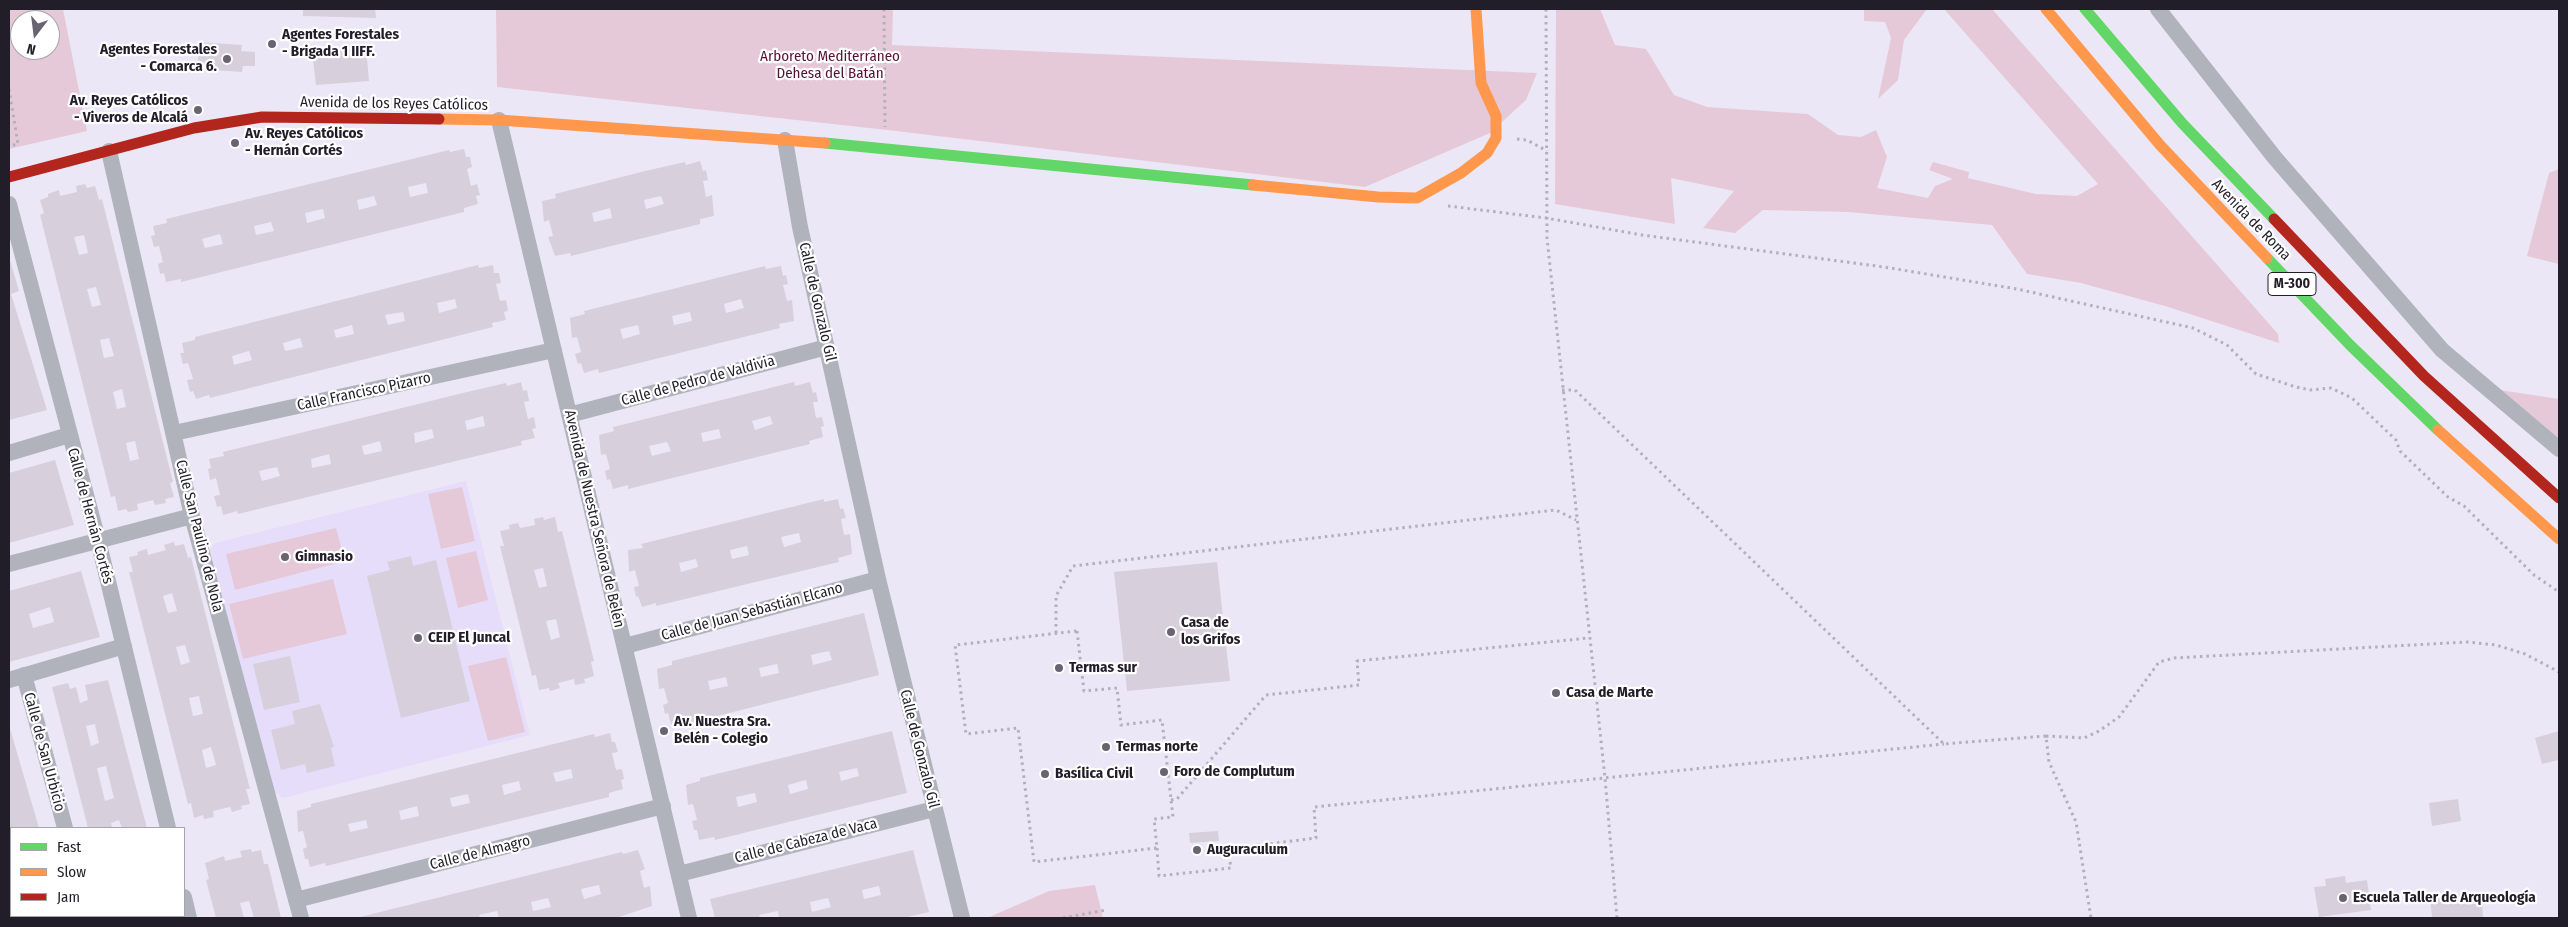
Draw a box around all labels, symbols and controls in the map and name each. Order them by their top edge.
north arrow [10,10,60,60]
place label: Agentes Forestales - Brigada 1 IIFF. [282,26,399,61]
marker: Agentes Forestales - Brigada 1 IIFF. [266,38,278,50]
text: N [25,40,38,58]
place label: Agentes Forestales - Comarca 6. [100,41,217,76]
park label: Arboreto Mediterráneo Dehesa del Batán [760,48,900,83]
marker: Agentes Forestales - Comarca 6. [221,53,233,65]
place label: Av. Reyes Católicos - Viveros de Alcalá [70,92,188,127]
street label: Avenida de los Reyes Católicos [300,93,488,115]
marker: Av. Reyes Católicos - Viveros de Alcalá [192,104,204,116]
place label: Av. Reyes Católicos - Hernán Cortés [245,125,363,160]
marker: Av. Reyes Católicos - Hernán Cortés [229,137,241,149]
street label: Avenida de Roma [2208,176,2294,264]
street label: Calle de Gonzalo Gil [795,241,839,363]
road number: M-300 [2268,272,2316,296]
street label: Calle de Pedro de Valdivia [619,352,777,410]
street label: Calle Francisco Pizarro [295,369,433,415]
street label: Avenida de Nuestra Señora de Belén [560,408,628,630]
street label: Calle de Hernán Cortés [63,446,117,586]
street label: Calle San Paulino de Nola [171,458,227,614]
place label: Gimnasio [295,548,353,566]
marker: Gimnasio [279,551,291,563]
street label: Calle de Juan Sebastián Elcano [659,579,845,645]
place label: Casa de los Grifos [1181,614,1240,649]
marker: Casa de los Grifos [1165,626,1177,638]
place label: CEIP El Juncal [428,629,510,647]
marker: CEIP El Juncal [412,632,424,644]
place label: Termas sur [1069,659,1137,677]
marker: Termas sur [1053,662,1065,674]
place label: Casa de Marte [1566,684,1653,702]
marker: Casa de Marte [1550,687,1562,699]
street label: Calle de Gonzalo Gil [896,688,942,810]
street label: Calle de San Urbicio [19,690,69,814]
place label: Av. Nuestra Sra. Belén - Colegio [674,713,771,748]
marker: Av. Nuestra Sra. Belén - Colegio [658,725,670,737]
place label: Termas norte [1116,738,1198,756]
marker: Termas norte [1100,741,1112,753]
place label: Foro de Complutum [1174,763,1295,781]
place label: Basílica Civil [1055,765,1133,783]
marker: Foro de Complutum [1158,766,1170,778]
marker: Basílica Civil [1039,768,1051,780]
street label: Calle de Cabeza de Vaca [733,815,879,867]
legend [10,827,185,917]
street label: Calle de Almagro [428,832,532,874]
text: Fast [57,838,81,856]
place label: Auguraculum [1207,841,1288,859]
marker: Auguraculum [1191,844,1203,856]
text: Slow [57,863,86,881]
text: Jam [57,888,80,906]
place label: Escuela Taller de Arqueología [2353,889,2536,907]
marker: Escuela Taller de Arqueología [2337,892,2349,904]

